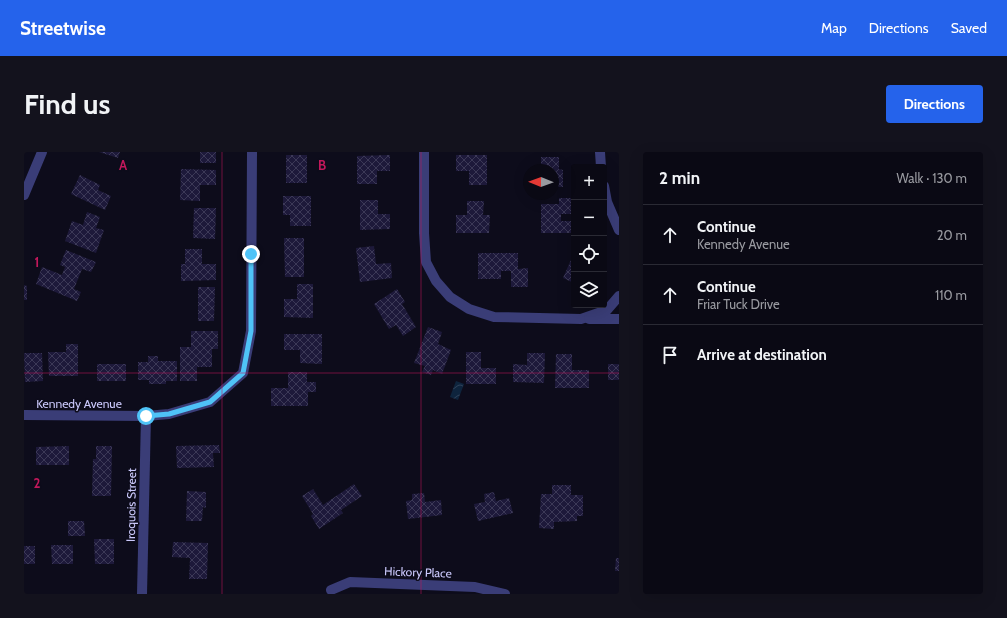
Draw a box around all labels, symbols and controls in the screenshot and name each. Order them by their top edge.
text: Streetwise [20,17,106,40]
text: Map [821,19,847,37]
text: Directions [869,19,929,37]
text: Saved [951,19,987,37]
button: Directions [886,85,983,123]
text: Find us [24,87,110,121]
text: A [119,157,128,173]
text: B [318,157,326,173]
north arrow [523,164,559,200]
map controls [571,164,607,308]
button: + [571,164,607,200]
text: 2 min [659,168,700,188]
text: Walk · 130 m [896,170,967,186]
button: − [571,200,607,236]
text: Continue [697,218,756,236]
icon: ahead [659,224,681,246]
text: 20 m [937,227,967,243]
button: locate [571,236,607,272]
text: Kennedy Avenue [697,236,790,252]
route end [242,245,260,263]
text: 1 [35,254,39,270]
button: layers [571,272,607,308]
text: Continue [697,278,756,296]
icon: ahead [659,284,681,306]
text: 110 m [935,287,967,303]
text: Friar Tuck Drive [697,296,780,312]
icon: arrive [659,344,681,366]
text: Arrive at destination [697,346,827,364]
street label: Kennedy Avenue [36,396,122,411]
route start [137,407,155,425]
street label: Iroquois Street [123,468,139,542]
text: 2 [34,475,41,491]
street label: Hickory Place [384,563,452,581]

